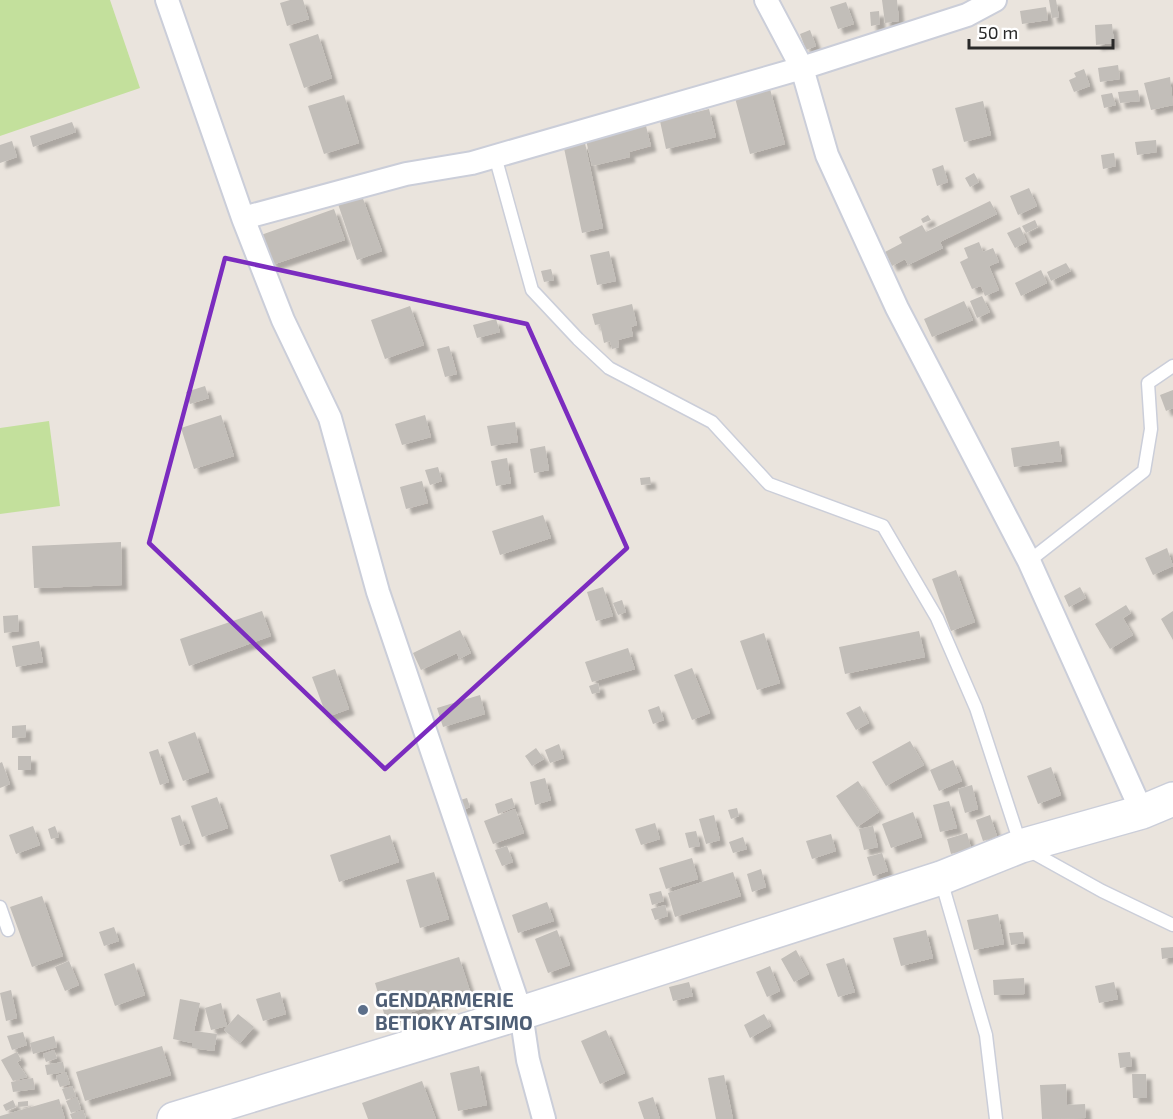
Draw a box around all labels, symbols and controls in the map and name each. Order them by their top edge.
scale bar [969,12,1113,50]
text: 50 m [978,21,1018,43]
place label: GENDARMERIE BETIOKY ATSIMO [375,987,533,1034]
marker: GENDARMERIE BETIOKY ATSIMO [356,1003,370,1017]

